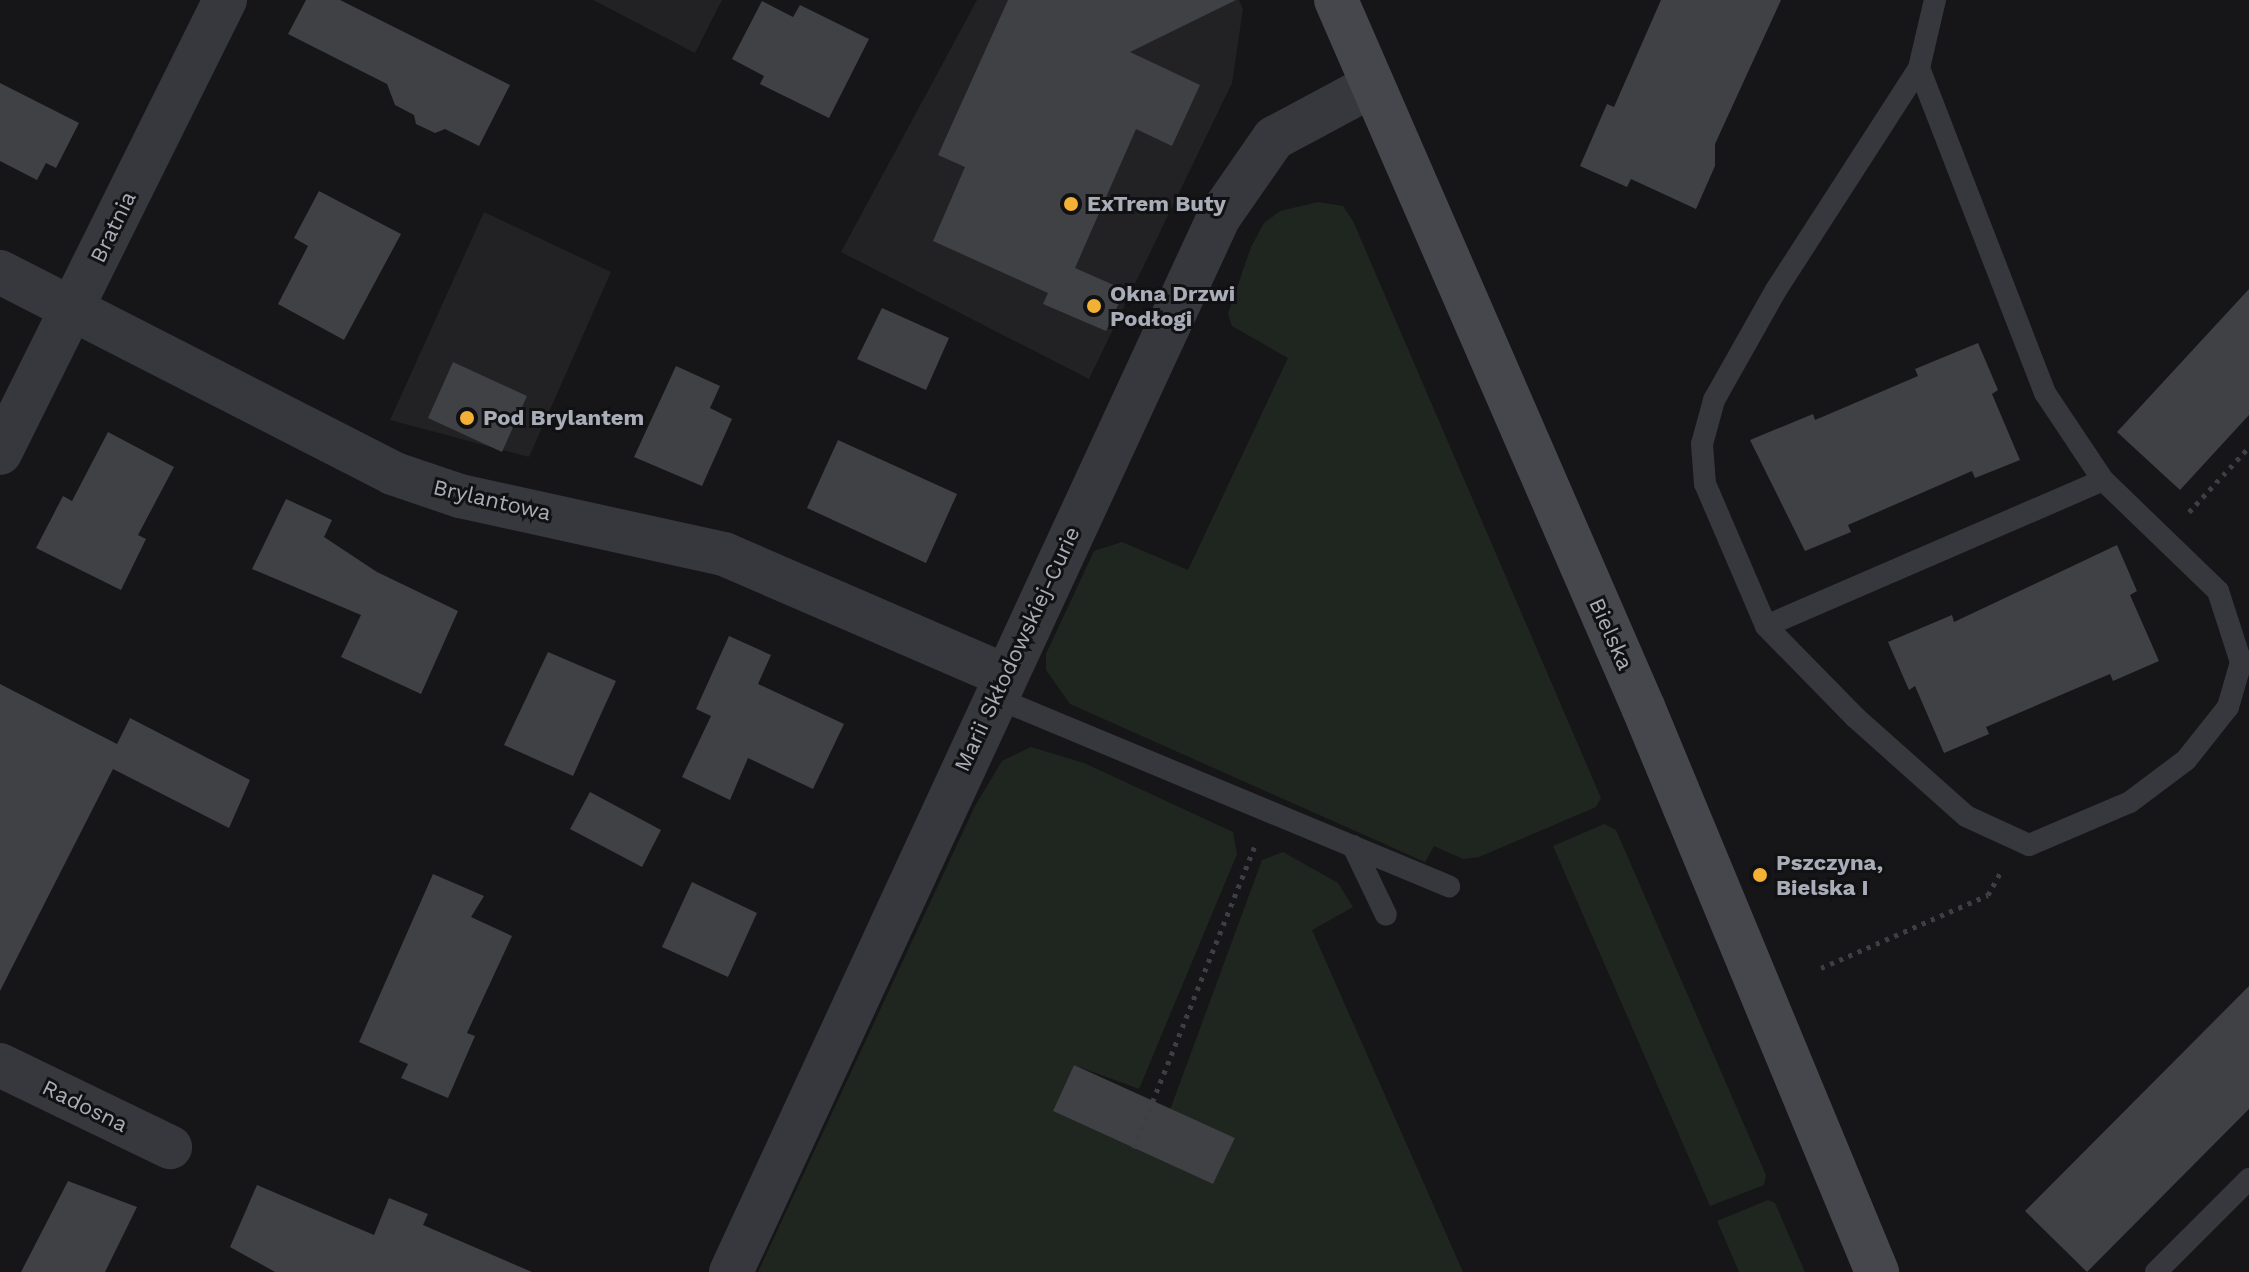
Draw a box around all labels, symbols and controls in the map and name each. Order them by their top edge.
street label: Bratnia [84,187,142,267]
place label: ExTrem Buty [1087,191,1226,217]
marker: ExTrem Buty [1062,195,1080,213]
place label: Okna Drzwi Podłogi [1110,280,1235,332]
marker: Okna Drzwi Podłogi [1085,297,1103,315]
place label: Pod Brylantem [483,405,644,431]
marker: Pod Brylantem [458,409,476,427]
street label: Brylantowa [431,474,553,526]
street label: Marii Skłodowskiej-Curie [949,522,1085,776]
street label: Bielska [1583,594,1639,674]
place label: Pszczyna, Bielska I [1776,849,1883,900]
marker: Pszczyna, Bielska I [1751,866,1769,884]
street label: Radosna [38,1074,132,1138]

